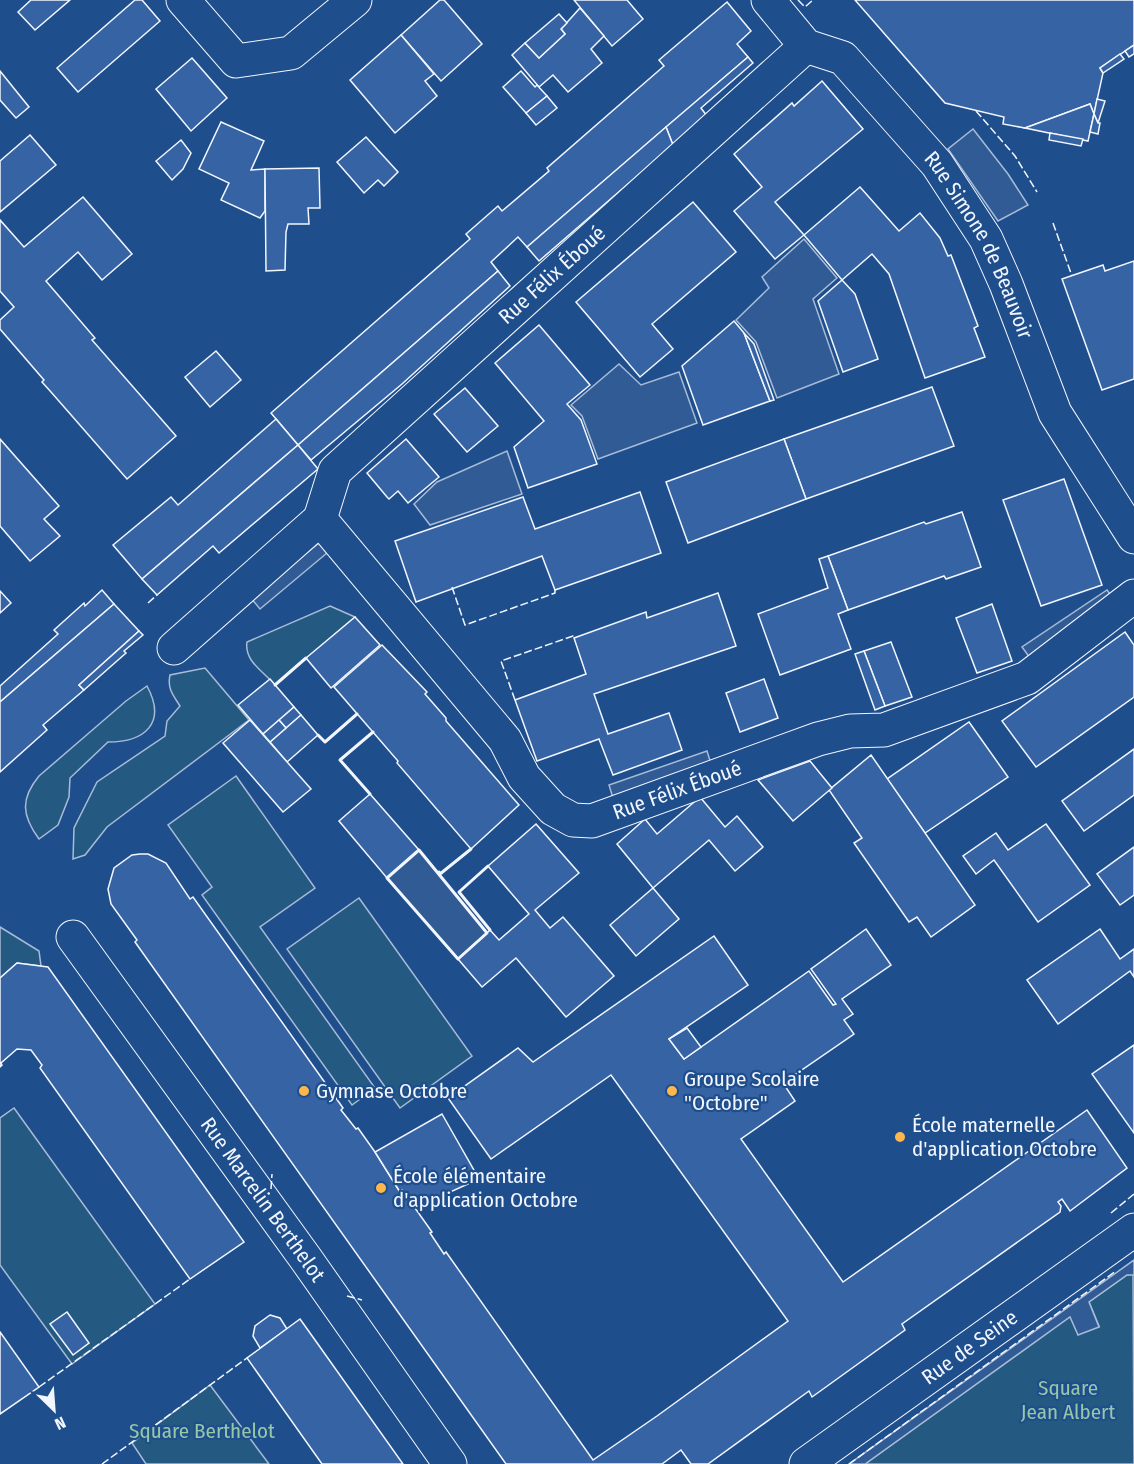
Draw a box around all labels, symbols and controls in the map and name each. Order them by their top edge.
street label: Rue Simone de Beauvoir [919,146,1039,343]
street label: Rue Félix Éboué [493,220,611,330]
street label: Rue Félix Éboué [609,755,745,825]
place label: Groupe Scolaire "Octobre" [684,1066,819,1116]
place label: Gymnase Octobre [316,1078,467,1104]
marker: Gymnase Octobre [297,1084,311,1098]
marker: Groupe Scolaire "Octobre" [665,1084,679,1098]
street label: Rue Marcelin Berthelot [195,1112,331,1287]
place label: École maternelle d'application Octobre [912,1112,1097,1162]
marker: École maternelle d'application Octobre [893,1130,907,1144]
place label: École élémentaire d'application Octobre [393,1163,578,1213]
marker: École élémentaire d'application Octobre [374,1181,388,1195]
street label: Rue de Seine [917,1304,1023,1390]
park label: Square Jean Albert [1021,1375,1115,1425]
north arrow [24,1380,84,1440]
text: N [52,1413,68,1434]
park label: Square Berthelot [129,1418,275,1444]

